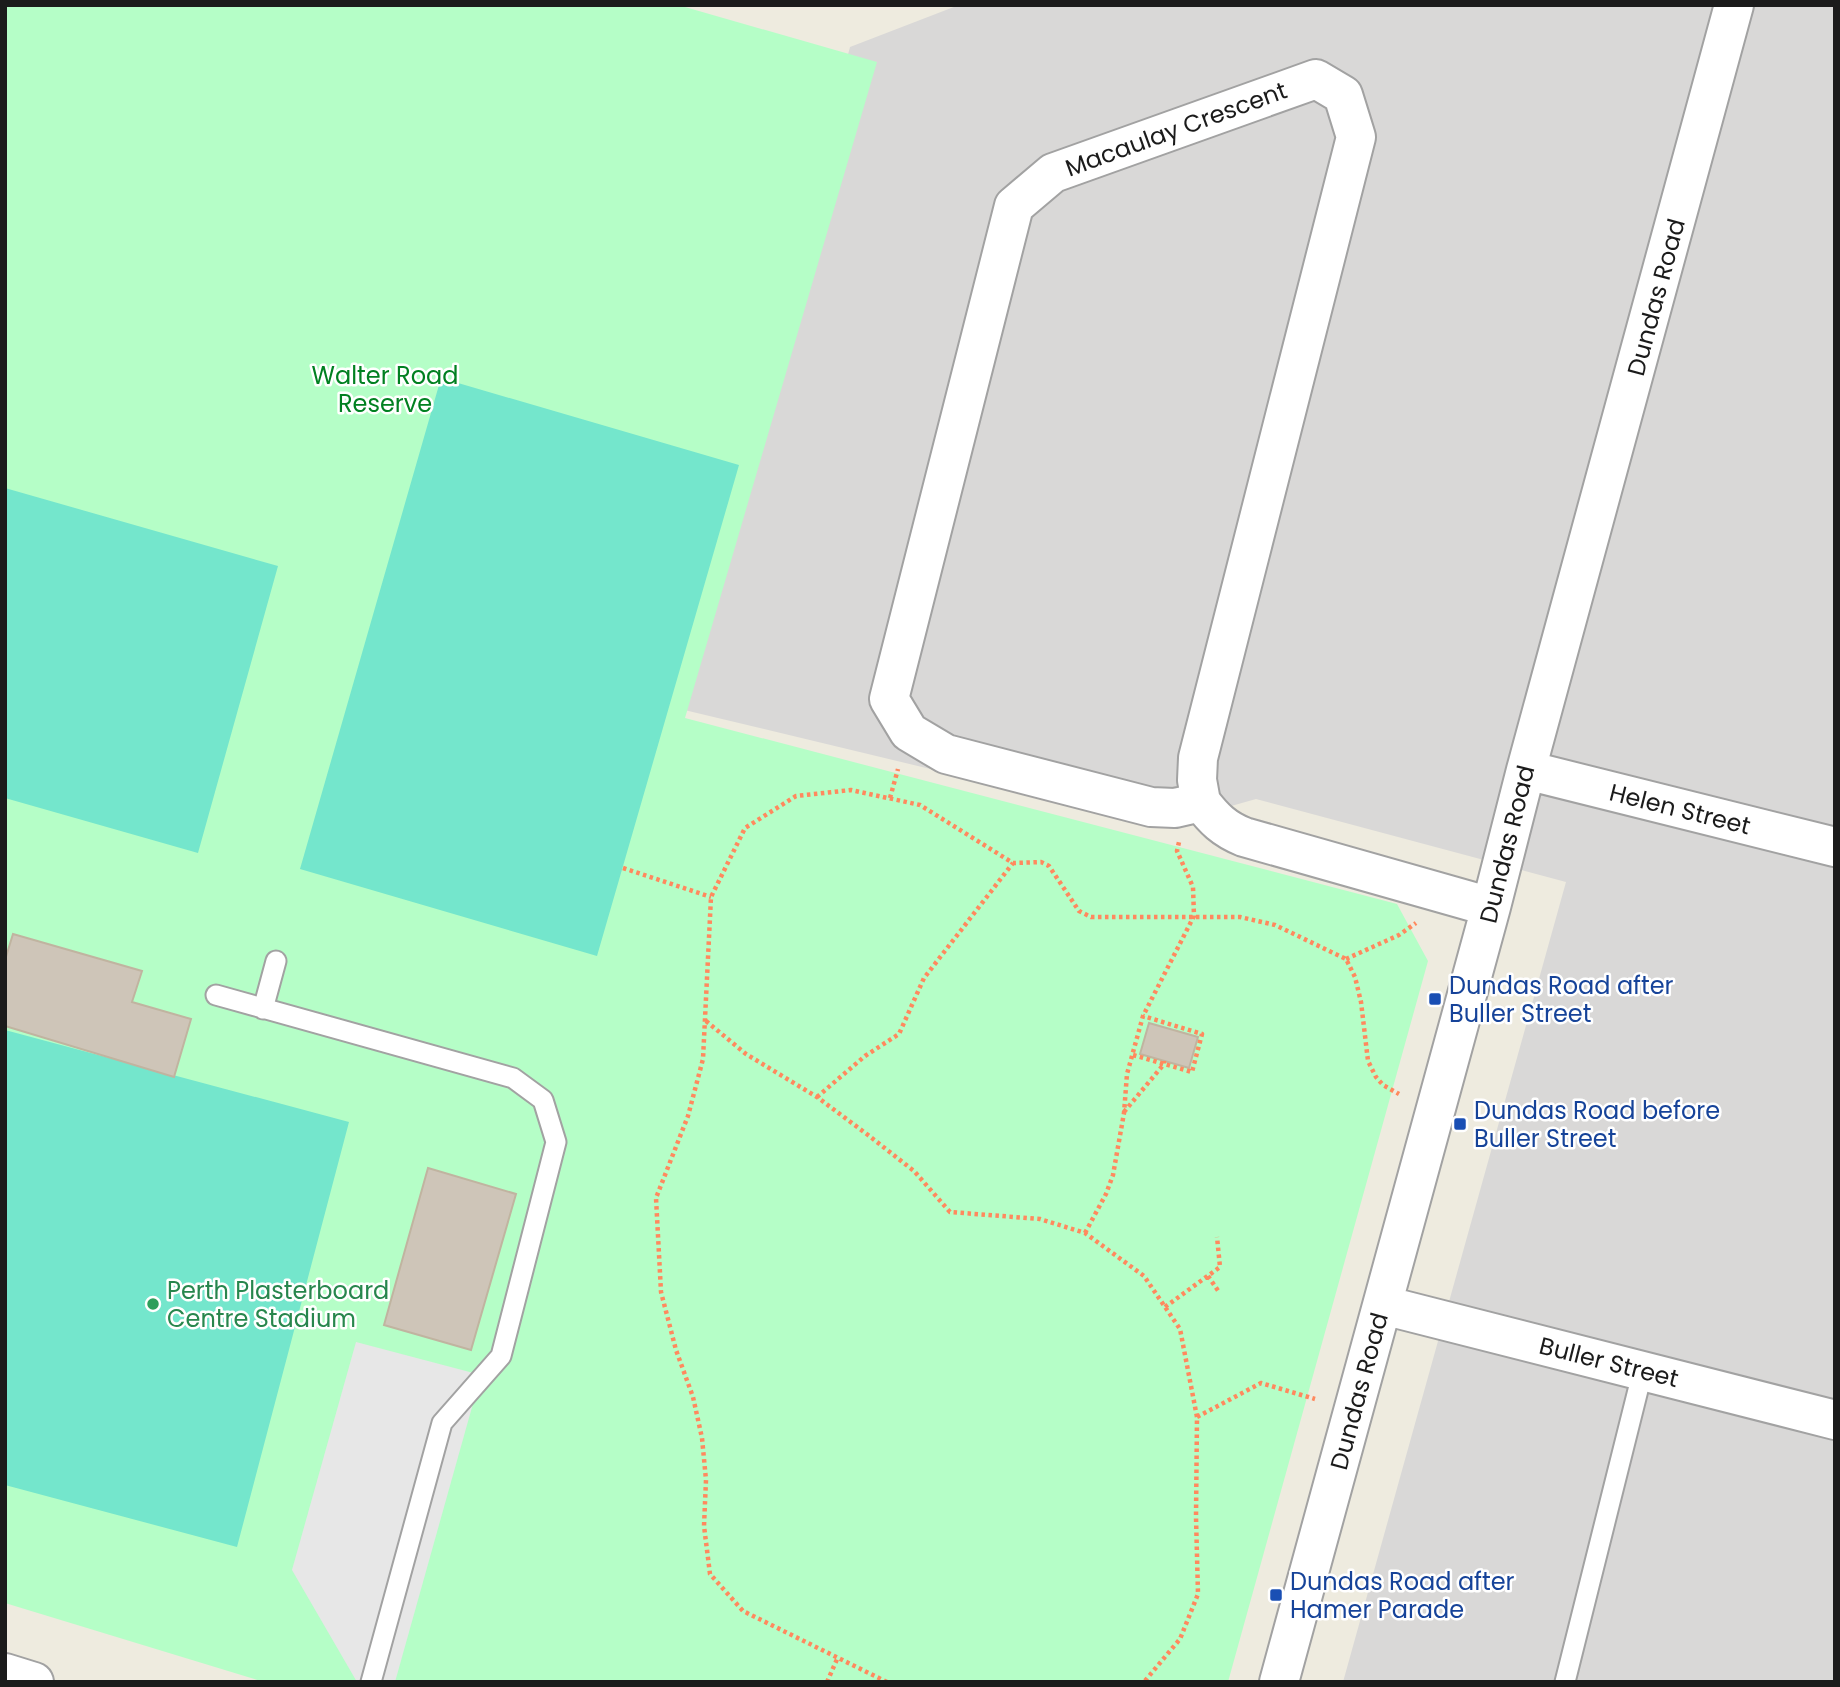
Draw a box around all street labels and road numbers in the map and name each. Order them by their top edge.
street label: Macaulay Crescent [1061,74,1291,184]
street label: Dundas Road [1619,215,1693,379]
street label: Dundas Road [1471,762,1543,926]
street label: Helen Street [1606,776,1754,842]
street label: Dundas Road [1322,1309,1396,1473]
street label: Buller Street [1536,1329,1682,1395]

